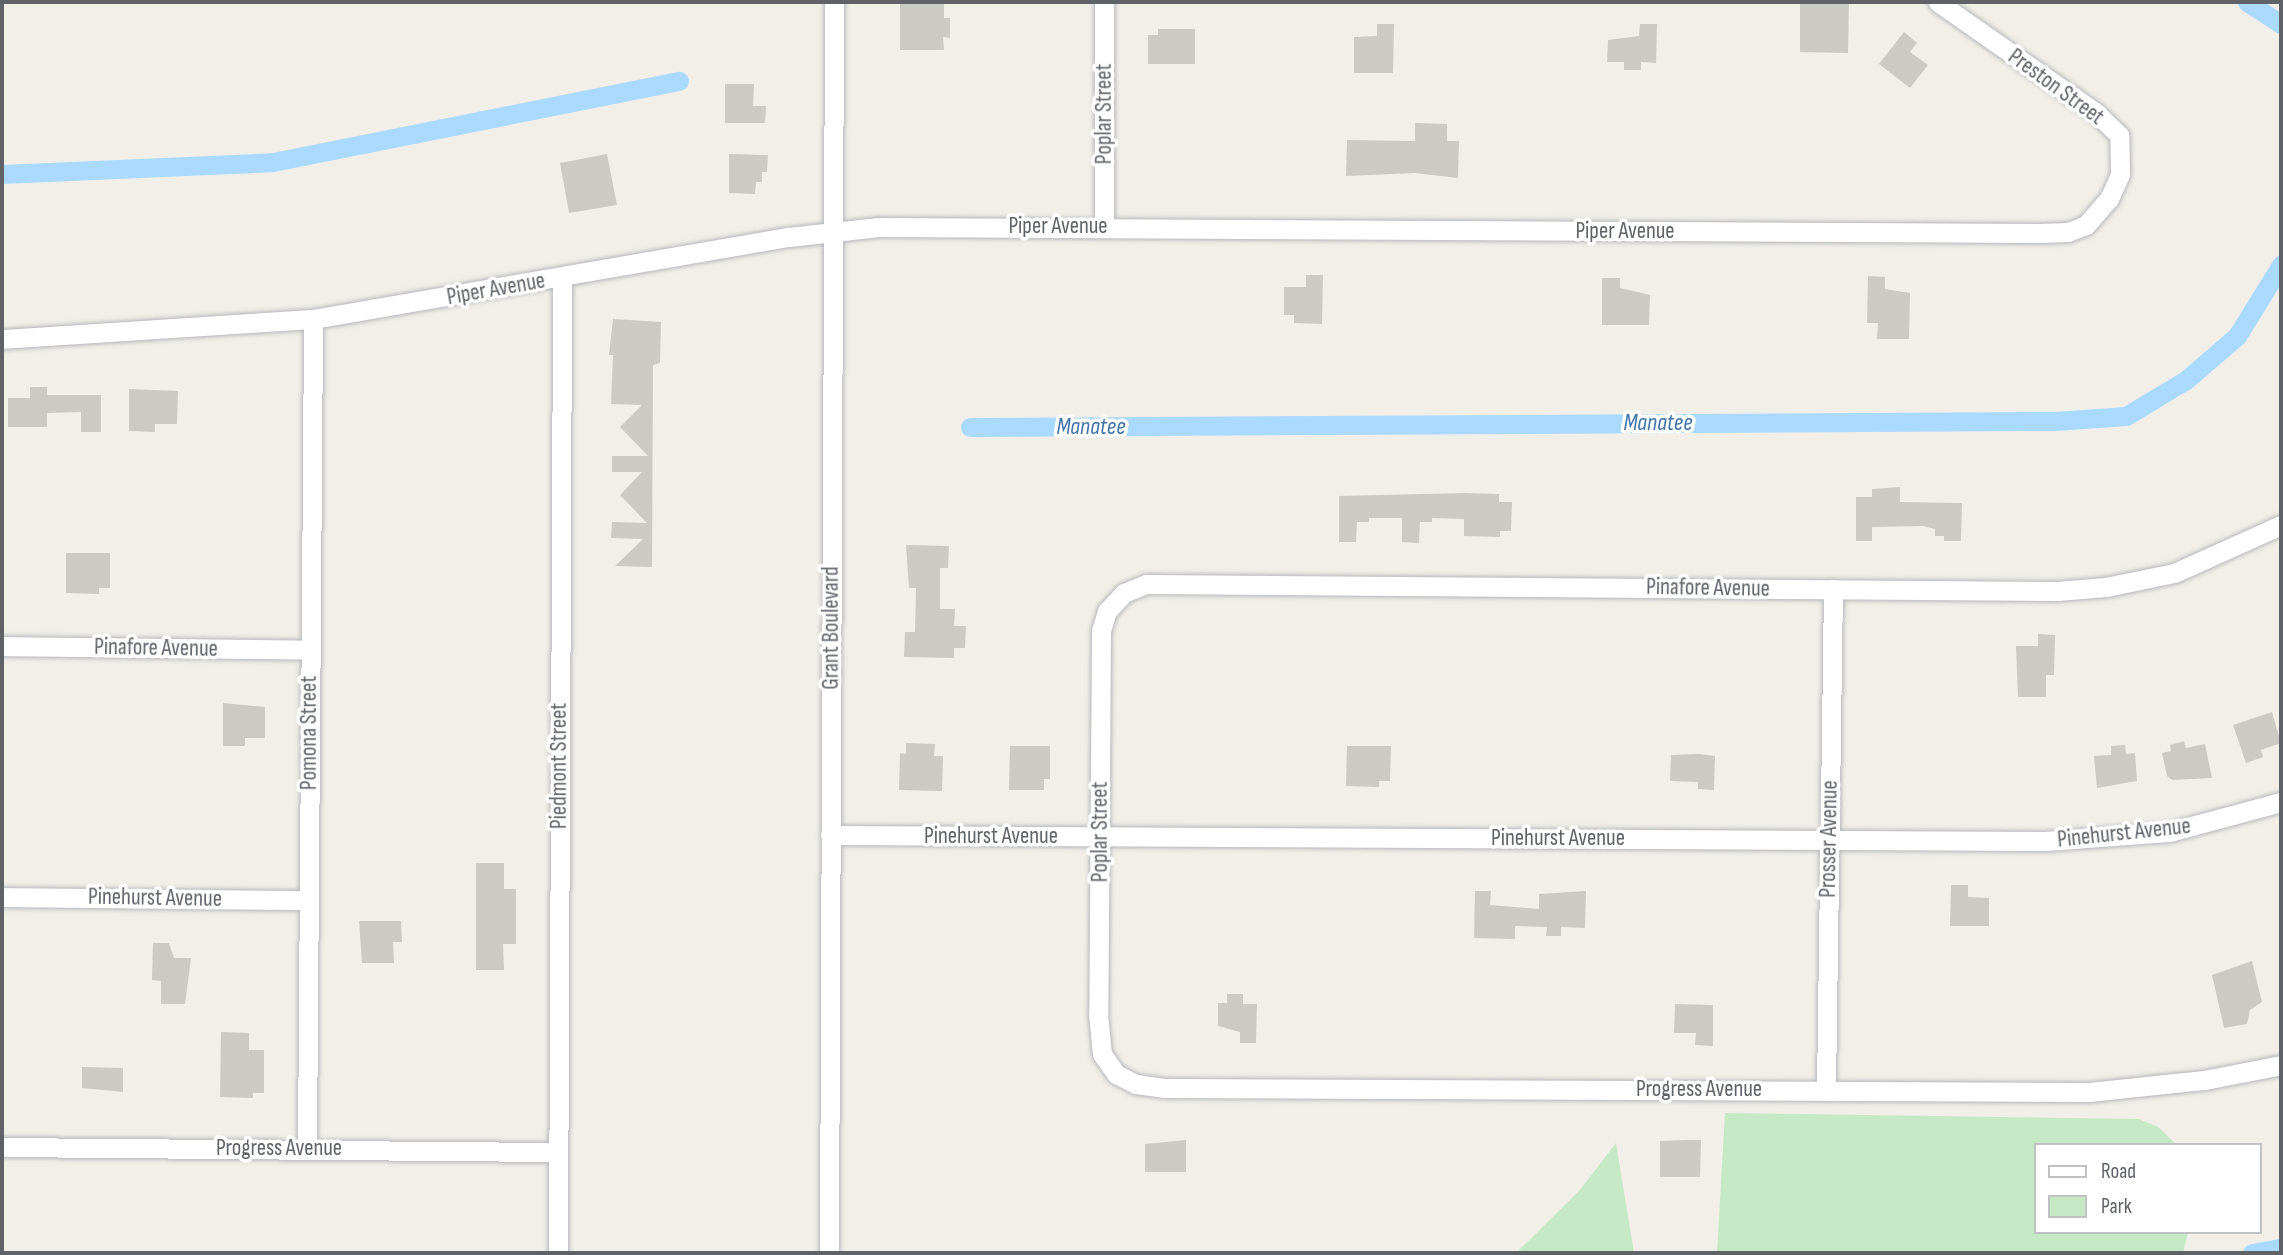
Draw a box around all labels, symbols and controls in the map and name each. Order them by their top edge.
street label: Preston Street [2003,43,2109,131]
street label: Poplar Street [1090,64,1118,164]
street label: Piper Avenue [1008,212,1108,240]
street label: Piper Avenue [1575,217,1675,245]
street label: Piper Avenue [445,267,547,311]
water label: Manatee [1623,409,1693,437]
water label: Manatee [1056,413,1126,441]
street label: Grant Boulevard [817,566,845,690]
street label: Pinafore Avenue [1646,573,1770,603]
street label: Pinafore Avenue [94,633,218,663]
street label: Pomona Street [295,676,323,790]
street label: Piedmont Street [545,703,573,829]
street label: Prosser Avenue [1814,780,1844,898]
street label: Poplar Street [1086,782,1114,882]
street label: Pinehurst Avenue [2056,812,2192,854]
street label: Pinehurst Avenue [924,822,1058,850]
street label: Pinehurst Avenue [1491,824,1625,852]
street label: Pinehurst Avenue [88,883,222,913]
street label: Progress Avenue [1636,1075,1762,1103]
street label: Progress Avenue [216,1134,342,1162]
legend [2035,1143,2262,1234]
text: Road [2101,1159,2136,1184]
text: Park [2101,1194,2132,1219]

